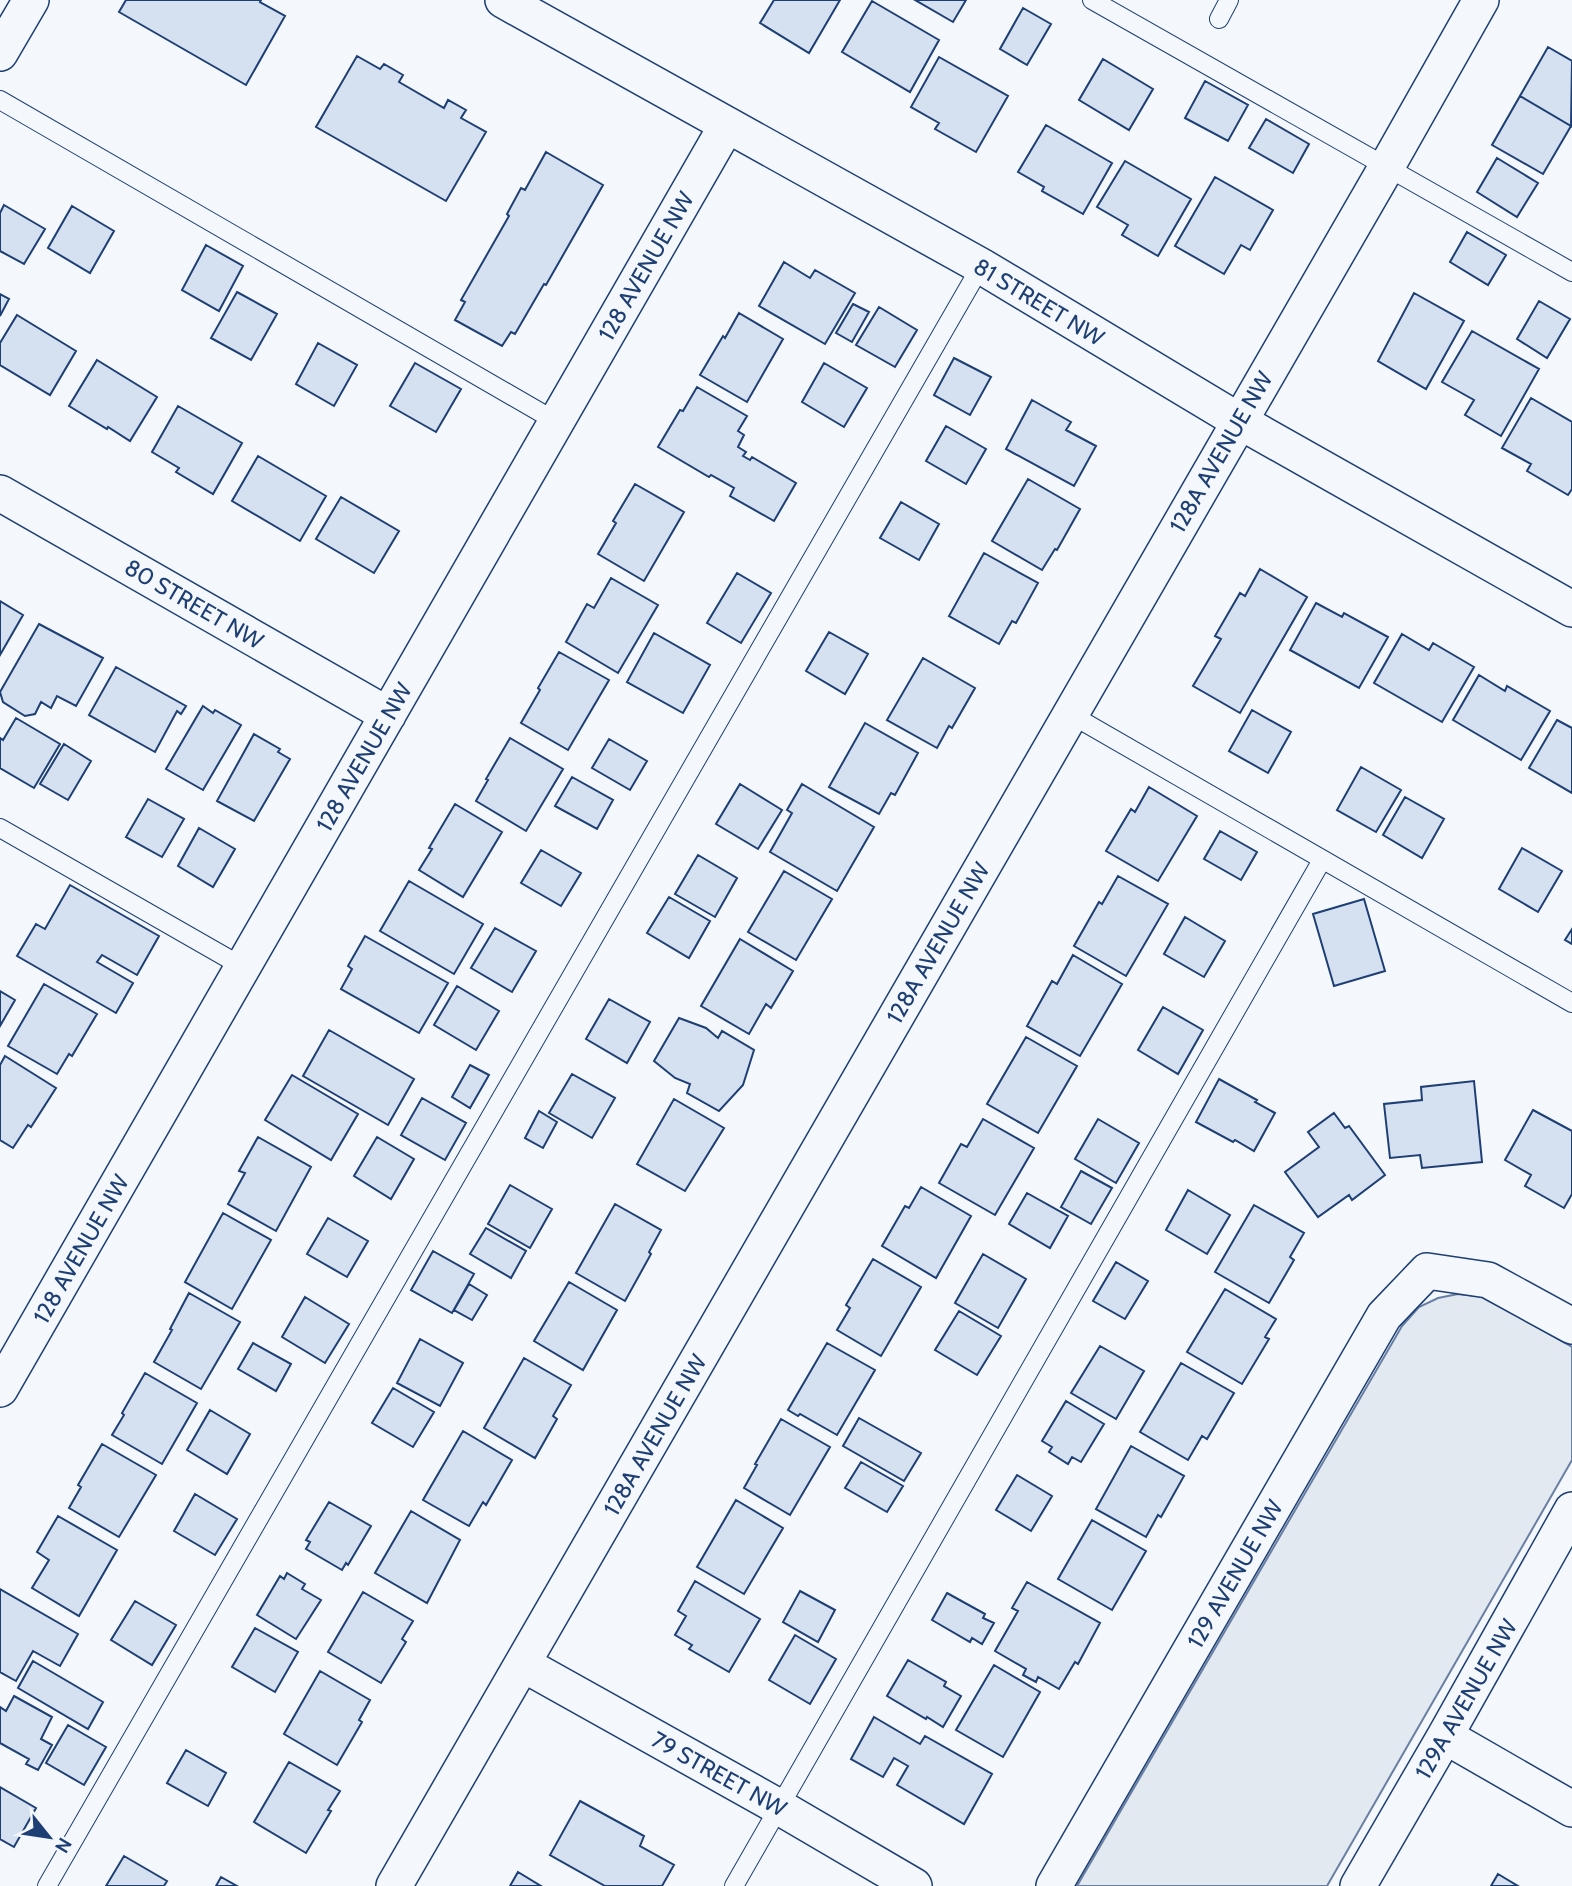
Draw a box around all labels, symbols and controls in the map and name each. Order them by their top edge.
street label: 128 AVENUE NW [592,186,700,345]
street label: 81 STREET NW [969,252,1109,352]
street label: 128A AVENUE NW [1164,366,1279,538]
street label: 80 STREET NW [120,553,269,655]
street label: 128 AVENUE NW [310,677,418,836]
street label: 128A AVENUE NW [881,857,996,1029]
street label: 128 AVENUE NW [27,1169,135,1328]
street label: 128A AVENUE NW [598,1349,713,1521]
street label: 129 AVENUE NW [1181,1495,1289,1653]
street label: 129A AVENUE NW [1409,1614,1523,1784]
street label: 79 STREET NW [647,1725,792,1823]
north arrow [14,1802,84,1872]
text: N [50,1834,77,1857]

